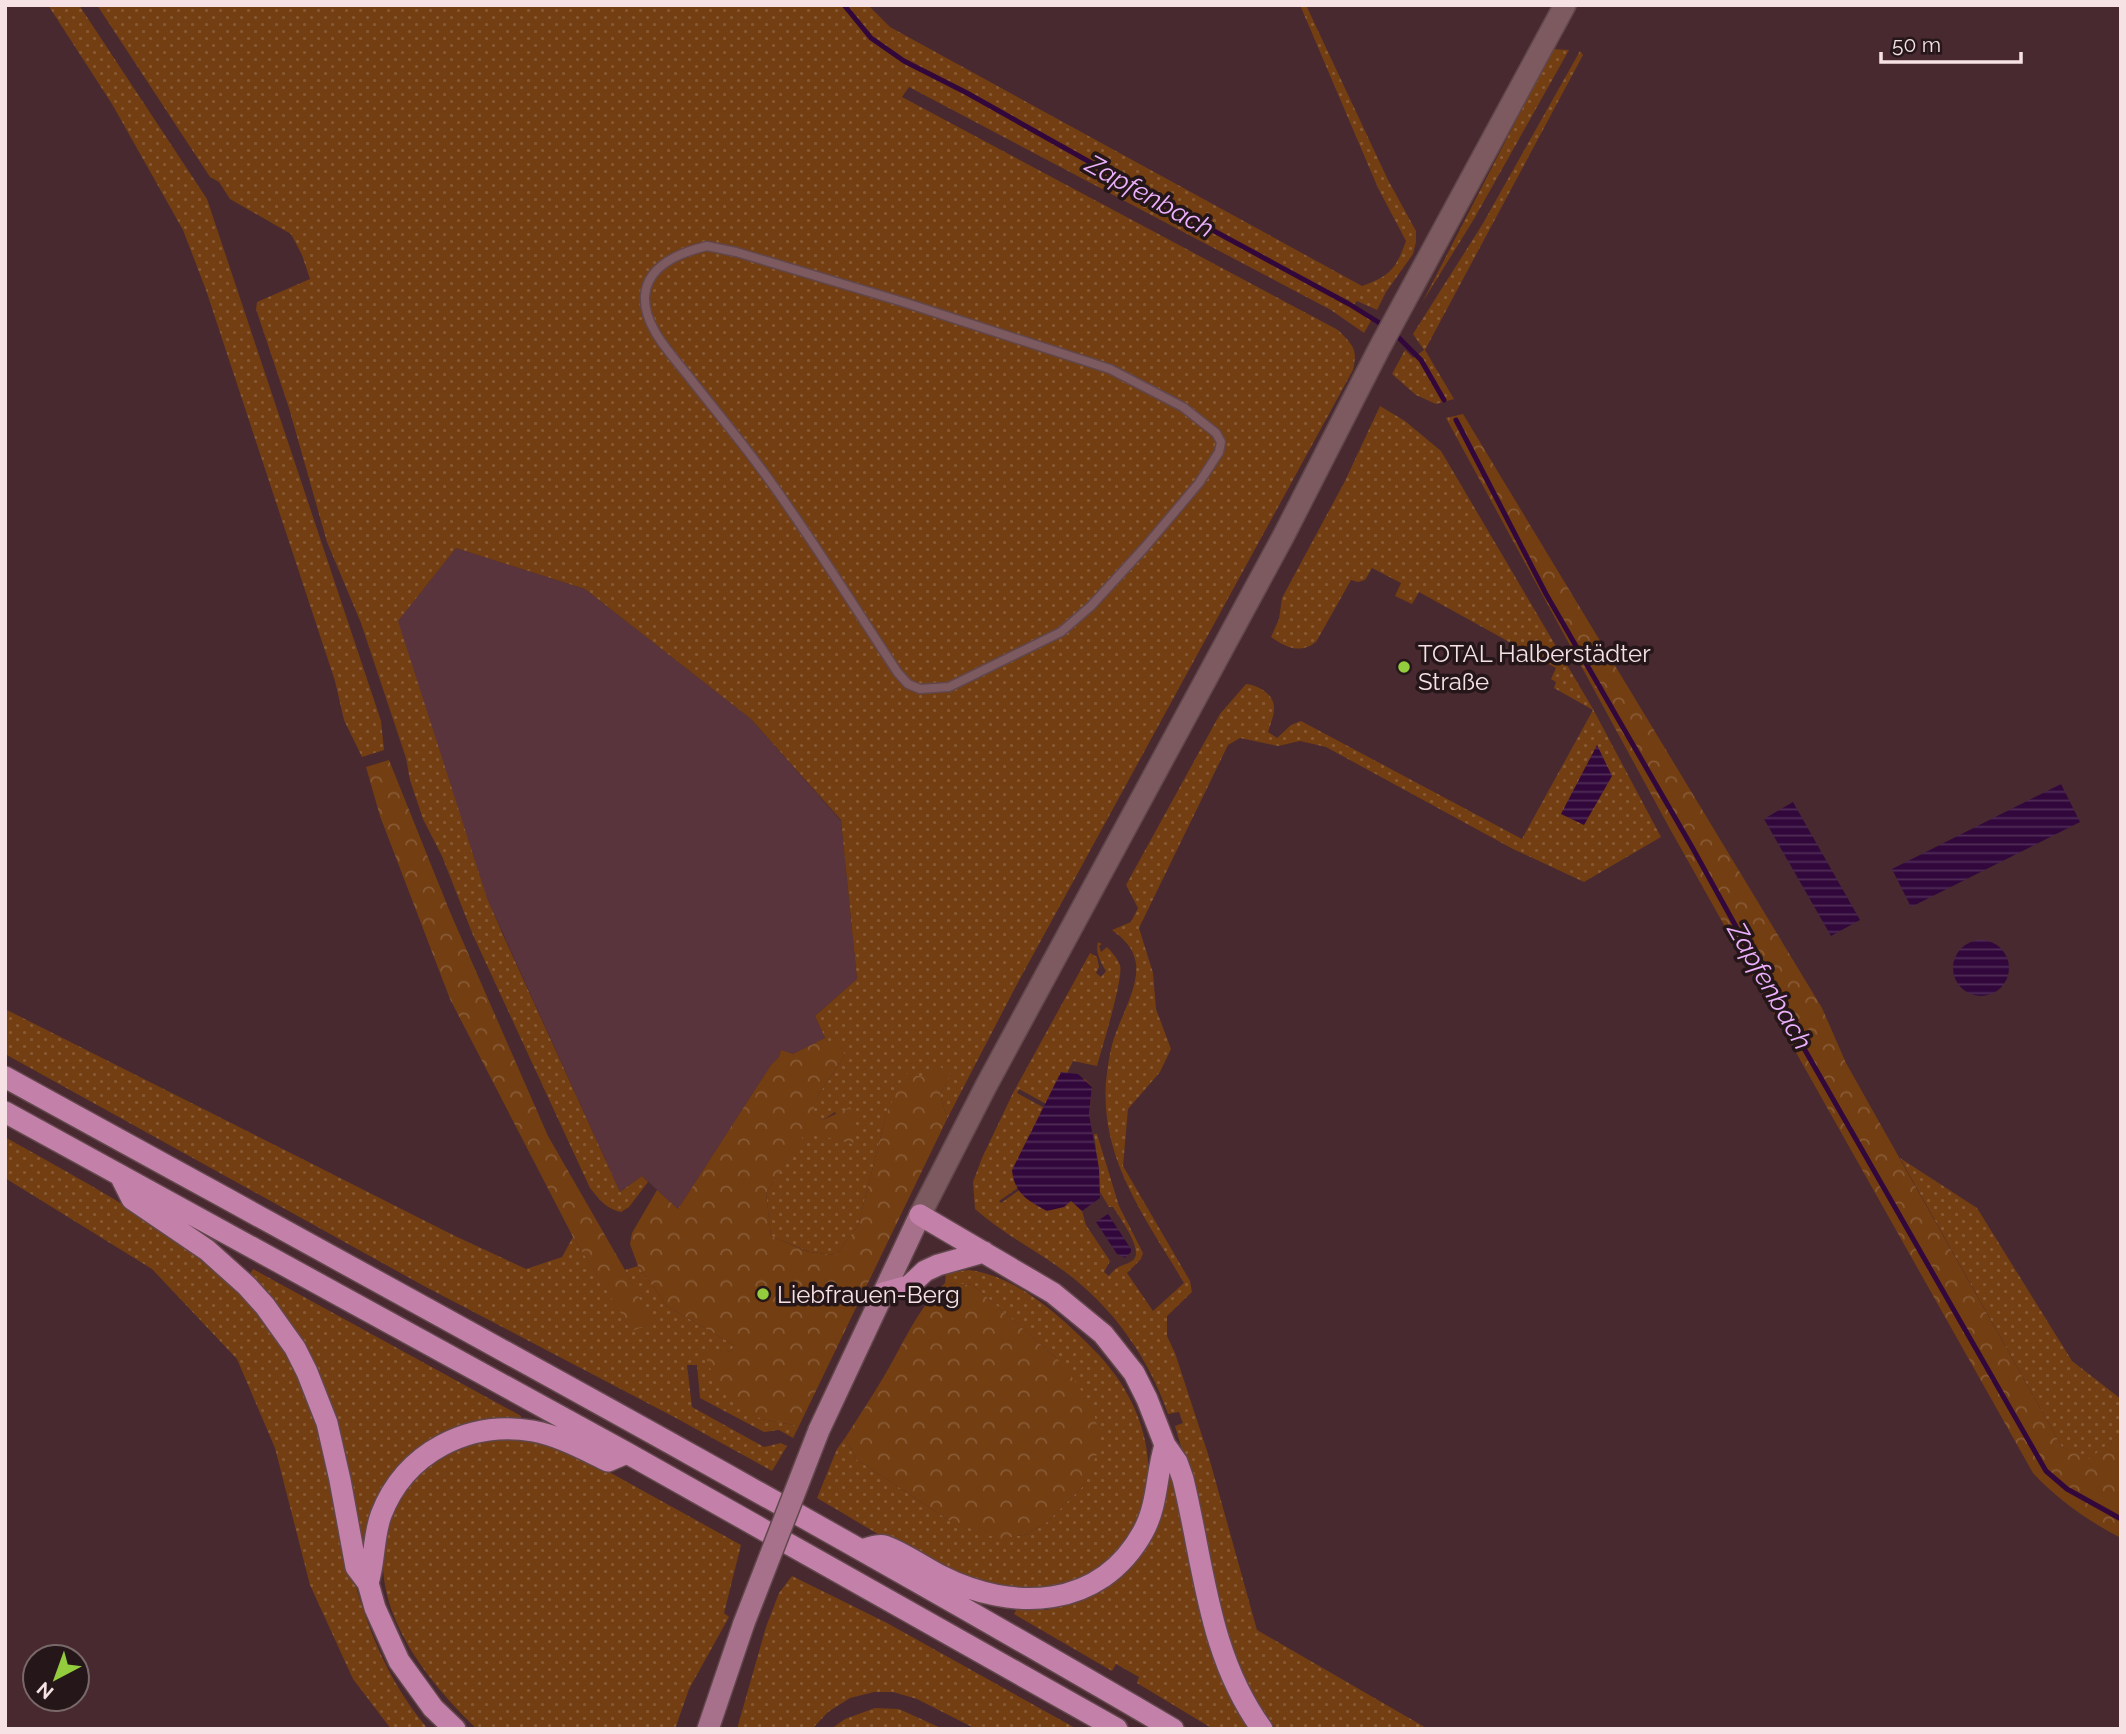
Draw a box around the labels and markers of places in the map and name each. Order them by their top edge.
place label: TOTAL Halberstädter Straße [1418,639,1651,696]
marker: TOTAL Halberstädter Straße [1396,659,1412,675]
place label: Liebfrauen-Berg [777,1280,960,1309]
marker: Liebfrauen-Berg [755,1286,771,1302]

